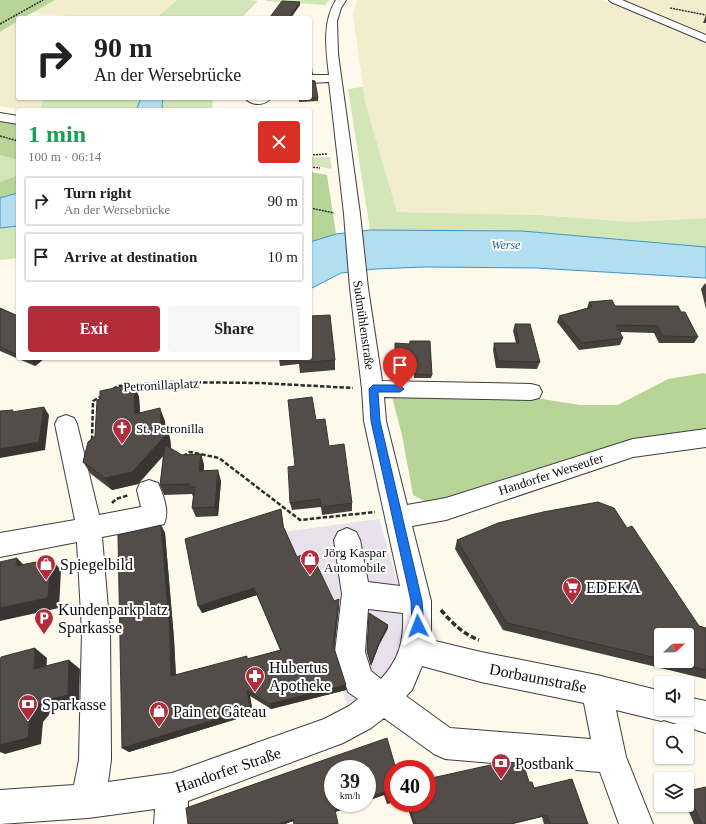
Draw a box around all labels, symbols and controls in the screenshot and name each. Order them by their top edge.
icon: right [28,32,80,84]
text: 90 m [94,32,152,63]
text: An der Wersebrücke [94,65,241,85]
text: 1 min [28,121,86,147]
button: close [258,121,300,163]
text: 100 m · 06:14 [28,149,101,164]
text: Turn right [64,185,131,201]
icon: right [30,190,52,212]
text: 90 m [268,193,298,209]
text: An der Wersebrücke [64,202,170,217]
water label: Werse [492,238,521,252]
icon: arrive [30,246,52,268]
text: Arrive at destination [64,249,197,265]
text: 10 m [268,249,298,265]
street label: Sudmühlenstraße [350,279,378,371]
button: Exit [28,306,160,352]
button: Share [168,306,300,352]
pin [383,348,417,389]
icon: arrive [389,354,411,376]
street label: Petronillaplatz [123,376,199,394]
church icon: St. Petronilla [111,417,133,445]
place label: St. Petronilla [136,421,204,436]
street label: Handorfer Werseufer [497,450,606,498]
place label: Jörg Kaspar Automobile [324,545,387,575]
shop icon: Jörg Kaspar Automobile [299,548,321,576]
shop icon: Spiegelbild [35,553,57,581]
place label: Spiegelbild [60,556,133,574]
supermarket icon: EDEKA [561,576,583,604]
place label: EDEKA [586,579,641,596]
place label: Kundenparkplatz Sparkasse [58,601,168,637]
position arrow [397,605,439,647]
parking icon: Kundenparkplatz Sparkasse [33,607,55,635]
north arrow [654,628,694,668]
map controls [654,628,694,812]
place label: Hubertus Apotheke [269,659,331,695]
street label: Dorbaumstraße [488,660,588,696]
pharmacy icon: Hubertus Apotheke [244,665,266,693]
button: sound [654,676,694,716]
bank icon: Sparkasse [17,693,39,721]
place label: Sparkasse [42,696,106,714]
shop icon: Pain et Gâteau [148,700,170,728]
place label: Pain et Gâteau [173,703,266,720]
button: search [654,724,694,764]
street label: Handorfer Straße [173,744,283,796]
bank icon: Postbank [490,752,512,780]
place label: Postbank [515,755,574,772]
speed limit sign: 40 [384,760,436,812]
text: 39 [340,770,360,792]
button: layers [654,772,694,812]
text: km/h [340,790,360,801]

